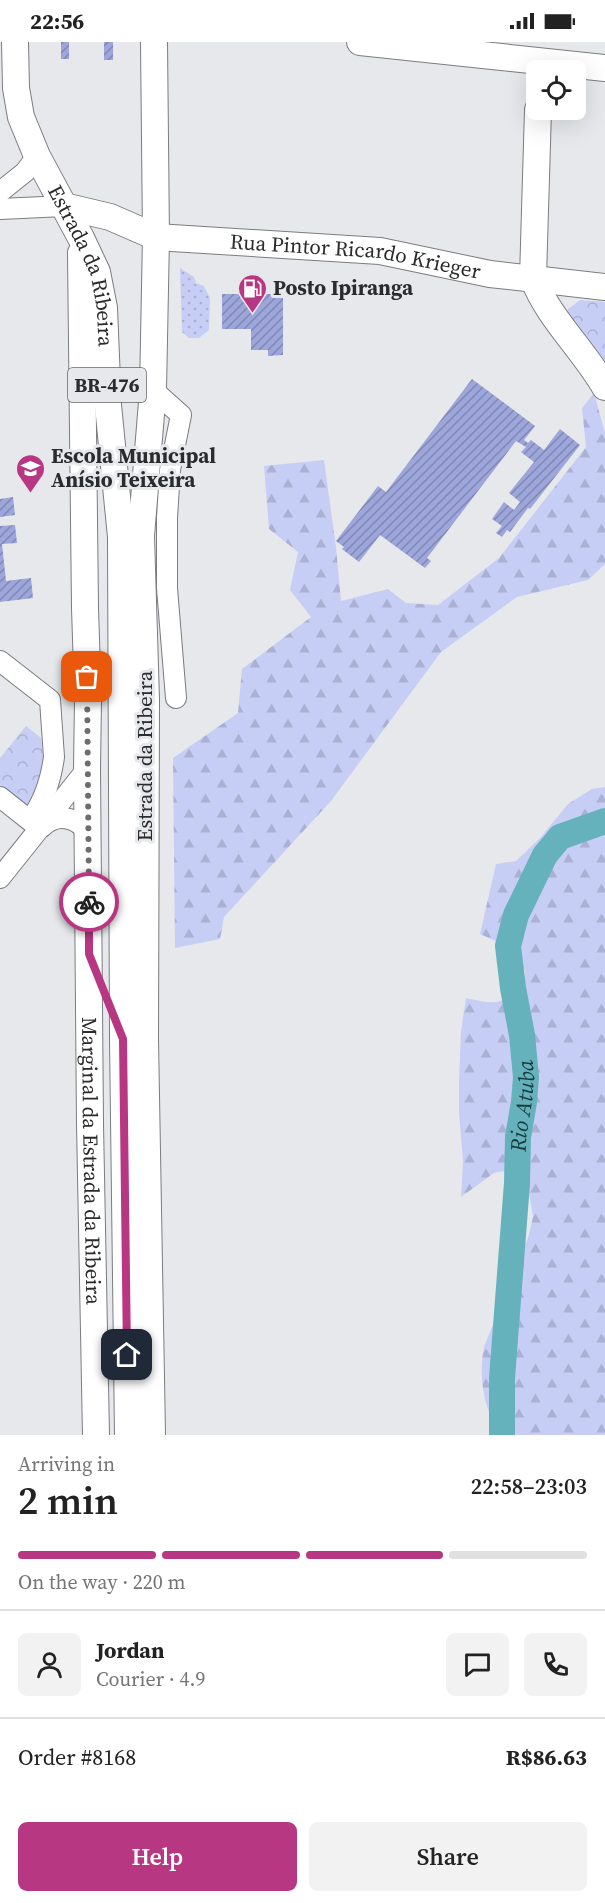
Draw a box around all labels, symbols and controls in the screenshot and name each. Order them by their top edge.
text: 22:56 [30,6,84,36]
map controls [526,60,586,120]
button: locate [526,60,586,120]
street label: Estrada da Ribeira [41,180,121,347]
street label: Rua Pintor Ricardo Krieger [229,227,484,286]
fuel station icon: Posto Ipiranga [236,272,268,314]
place label: Posto Ipiranga [273,273,414,302]
road number: BR-476 [68,368,146,402]
place label: Escola Municipal Anísio Teixeira [51,441,216,494]
school or university icon: Escola Municipal Anísio Teixeira [14,452,46,494]
pin [61,651,112,702]
icon: bag [70,660,103,693]
street label: Estrada da Ribeira [130,670,159,841]
courier [59,872,119,932]
icon: bike [73,886,106,919]
street label: Marginal da Estrada da Ribeira [75,1017,108,1305]
water label: Rio Atuba [503,1058,541,1153]
pin [101,1329,152,1380]
icon: home [110,1338,143,1371]
text: Arriving in [18,1450,115,1478]
text: 22:58–23:03 [471,1471,587,1501]
text: 2 min [18,1474,118,1527]
text: On the way · 220 m [18,1568,185,1596]
button: person [18,1633,81,1696]
button: chat [446,1633,509,1696]
button: phone [524,1633,587,1696]
text: Jordan [96,1635,164,1665]
text: Courier · 4.9 [96,1665,205,1693]
text: Order #8168 [18,1742,136,1772]
text: R$86.63 [506,1742,587,1772]
button: Help [18,1822,297,1891]
button: Share [309,1822,587,1891]

